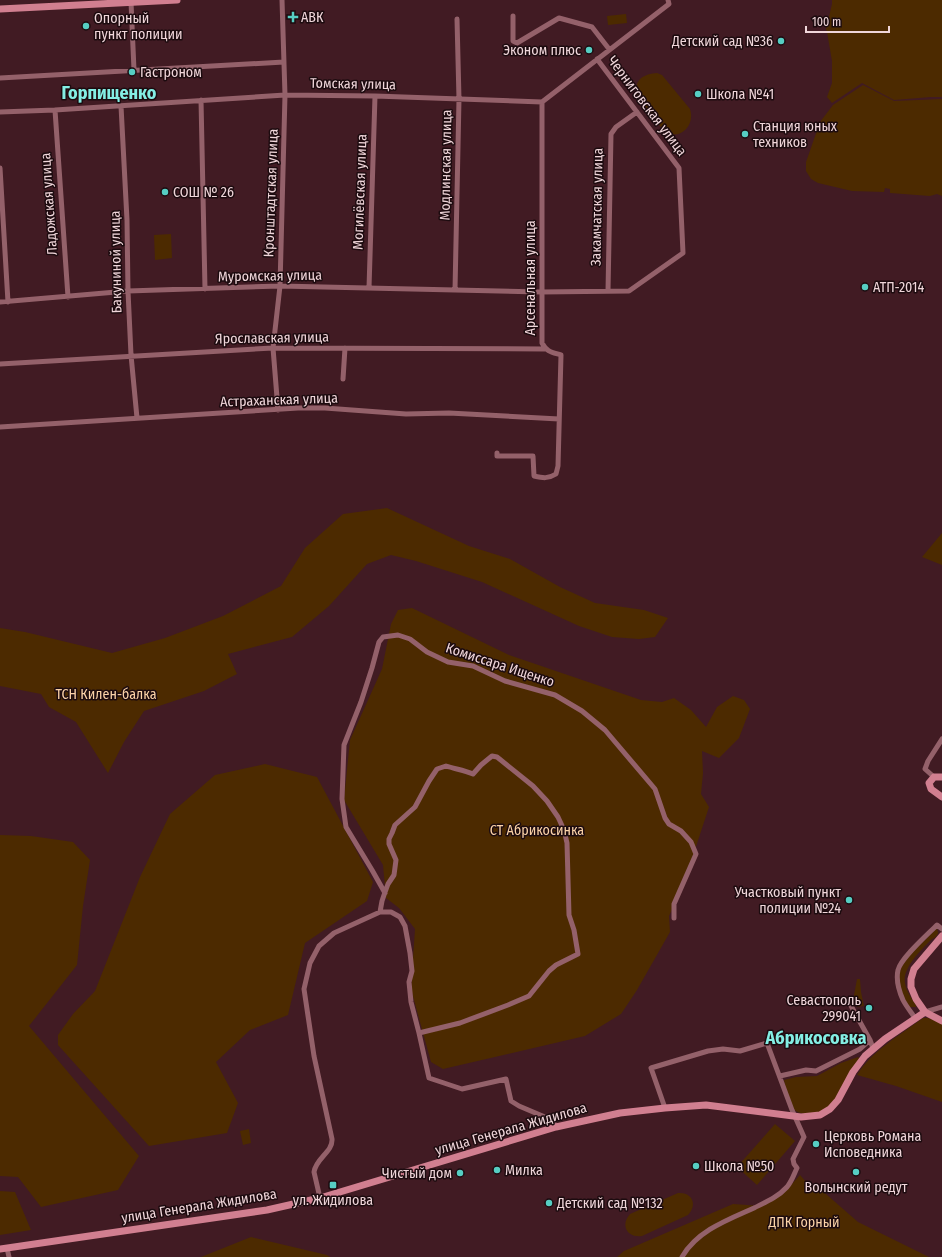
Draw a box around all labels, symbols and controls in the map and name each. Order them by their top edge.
scale bar [806,8,889,34]
place label: АВК [301,9,324,26]
place label: Опорный пункт полиции [94,10,182,43]
marker: АВК [288,12,298,22]
text: 100 m [812,15,841,29]
marker: Опорный пункт полиции [81,21,91,31]
place label: Детский сад №36 [671,33,773,50]
marker: Детский сад №36 [776,36,786,46]
place label: Эконом плюс [503,42,581,59]
marker: Эконом плюс [584,45,594,55]
street label: Черниговская улица [604,53,690,160]
place label: Гастроном [140,64,202,81]
marker: Гастроном [127,67,137,77]
street label: Томская улица [310,75,396,93]
district label: Горпищенко [62,82,157,104]
place label: Школа №41 [706,86,774,103]
marker: Школа №41 [693,89,703,99]
street label: Модлинская улица [437,109,455,221]
place label: Станция юных техников [753,118,838,151]
street label: Кронштадтская улица [260,128,282,258]
marker: Станция юных техников [740,129,750,139]
street label: Могилёвская улица [349,134,371,250]
street label: Закамчатская улица [587,148,607,266]
street label: Ладожская улица [37,152,61,256]
place label: СОШ № 26 [173,184,234,201]
marker: СОШ № 26 [160,187,170,197]
street label: Бакуниной улица [107,210,125,313]
street label: Арсенальная улица [522,220,539,336]
street label: Муромская улица [218,267,322,285]
place label: АТП-2014 [873,279,924,296]
marker: АТП-2014 [860,282,870,292]
street label: Ярославская улица [215,329,329,347]
street label: Астраханская улица [220,389,338,411]
street label: Комиссара Ищенко [444,639,556,691]
park label: ТСН Килен-балка [55,686,157,703]
park label: СТ Абрикосинка [490,822,584,839]
place label: Участковый пункт полиции №24 [734,884,841,917]
marker: Участковый пункт полиции №24 [844,895,854,905]
place label: Севастополь 299041 [786,992,862,1025]
marker: Севастополь 299041 [864,1003,874,1013]
district label: Абрикосовка [765,1027,867,1049]
street label: улица Генерала Жидилова [433,1099,589,1159]
place label: Церковь Романа Исповедника [824,1128,922,1161]
marker: Церковь Романа Исповедника [811,1139,821,1149]
place label: Школа №50 [704,1158,774,1175]
marker: Школа №50 [691,1161,701,1171]
place label: Милка [505,1162,543,1179]
place label: Чистый дом [382,1165,452,1182]
marker: Милка [492,1165,502,1175]
marker: Волынский редут [851,1167,861,1177]
marker: Чистый дом [455,1168,465,1178]
place label: Волынский редут [805,1179,908,1196]
marker: ул. Жидилова [328,1180,338,1190]
street label: улица Генерала Жидилова [120,1185,278,1227]
place label: ул. Жидилова [293,1192,373,1209]
place label: Детский сад №132 [556,1195,663,1212]
marker: Детский сад №132 [544,1198,554,1208]
park label: ДПК Горный [767,1214,840,1231]

